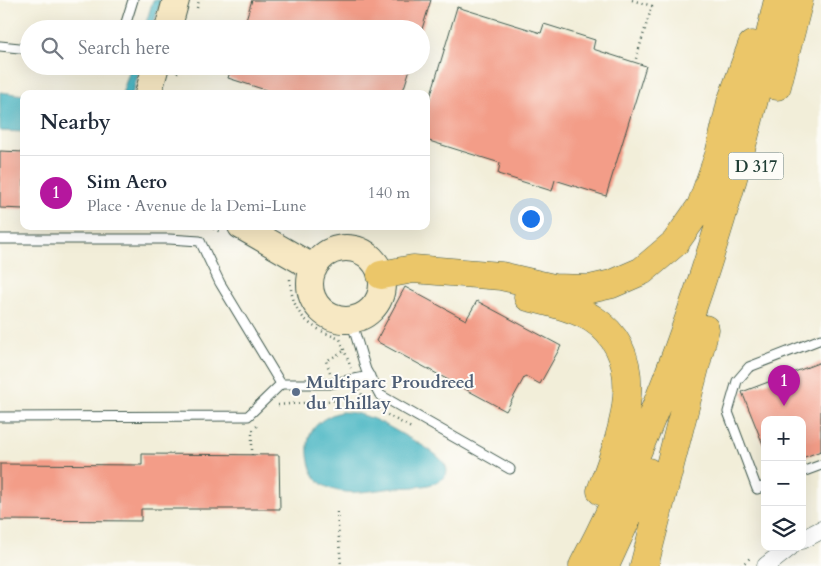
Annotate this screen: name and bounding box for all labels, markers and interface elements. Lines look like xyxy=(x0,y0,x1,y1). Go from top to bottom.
search box xyxy=(20,20,430,75)
icon: search xyxy=(38,34,66,62)
text: Search here xyxy=(78,35,170,61)
text: Nearby xyxy=(40,108,111,137)
road number: D 317 xyxy=(728,153,784,180)
text: Sim Aero xyxy=(87,169,167,195)
text: 1 xyxy=(52,182,60,204)
text: 140 m xyxy=(368,182,410,204)
text: Place · Avenue de la Demi-Lune xyxy=(87,195,306,217)
your location xyxy=(518,206,544,232)
pin: 1 xyxy=(768,365,800,406)
place label: Multiparc Proudreed du Thillay xyxy=(306,370,475,416)
marker: Multiparc Proudreed du Thillay xyxy=(290,386,302,398)
map controls xyxy=(761,416,806,551)
button: + xyxy=(761,416,806,461)
button: − xyxy=(761,461,806,506)
button: layers xyxy=(761,506,806,551)

